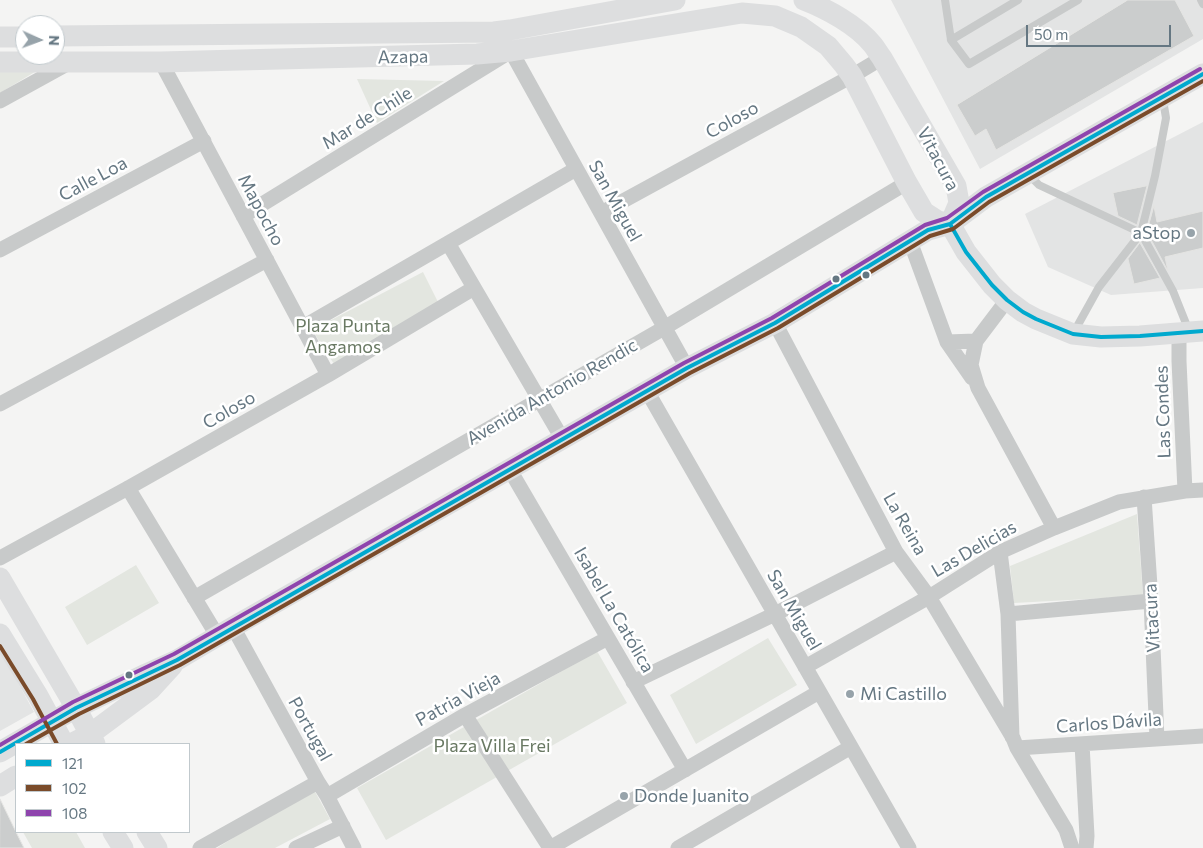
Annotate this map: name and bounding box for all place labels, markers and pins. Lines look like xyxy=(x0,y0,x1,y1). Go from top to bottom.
place label: aStop xyxy=(1133,222,1181,244)
marker: aStop xyxy=(1185,227,1197,239)
unlabelled marker xyxy=(861,270,871,280)
unlabelled marker xyxy=(831,274,841,284)
unlabelled marker xyxy=(124,670,134,680)
place label: Mi Castillo xyxy=(860,683,947,705)
marker: Mi Castillo xyxy=(844,688,856,700)
place label: Donde Juanito xyxy=(634,785,749,807)
marker: Donde Juanito xyxy=(618,790,630,802)

